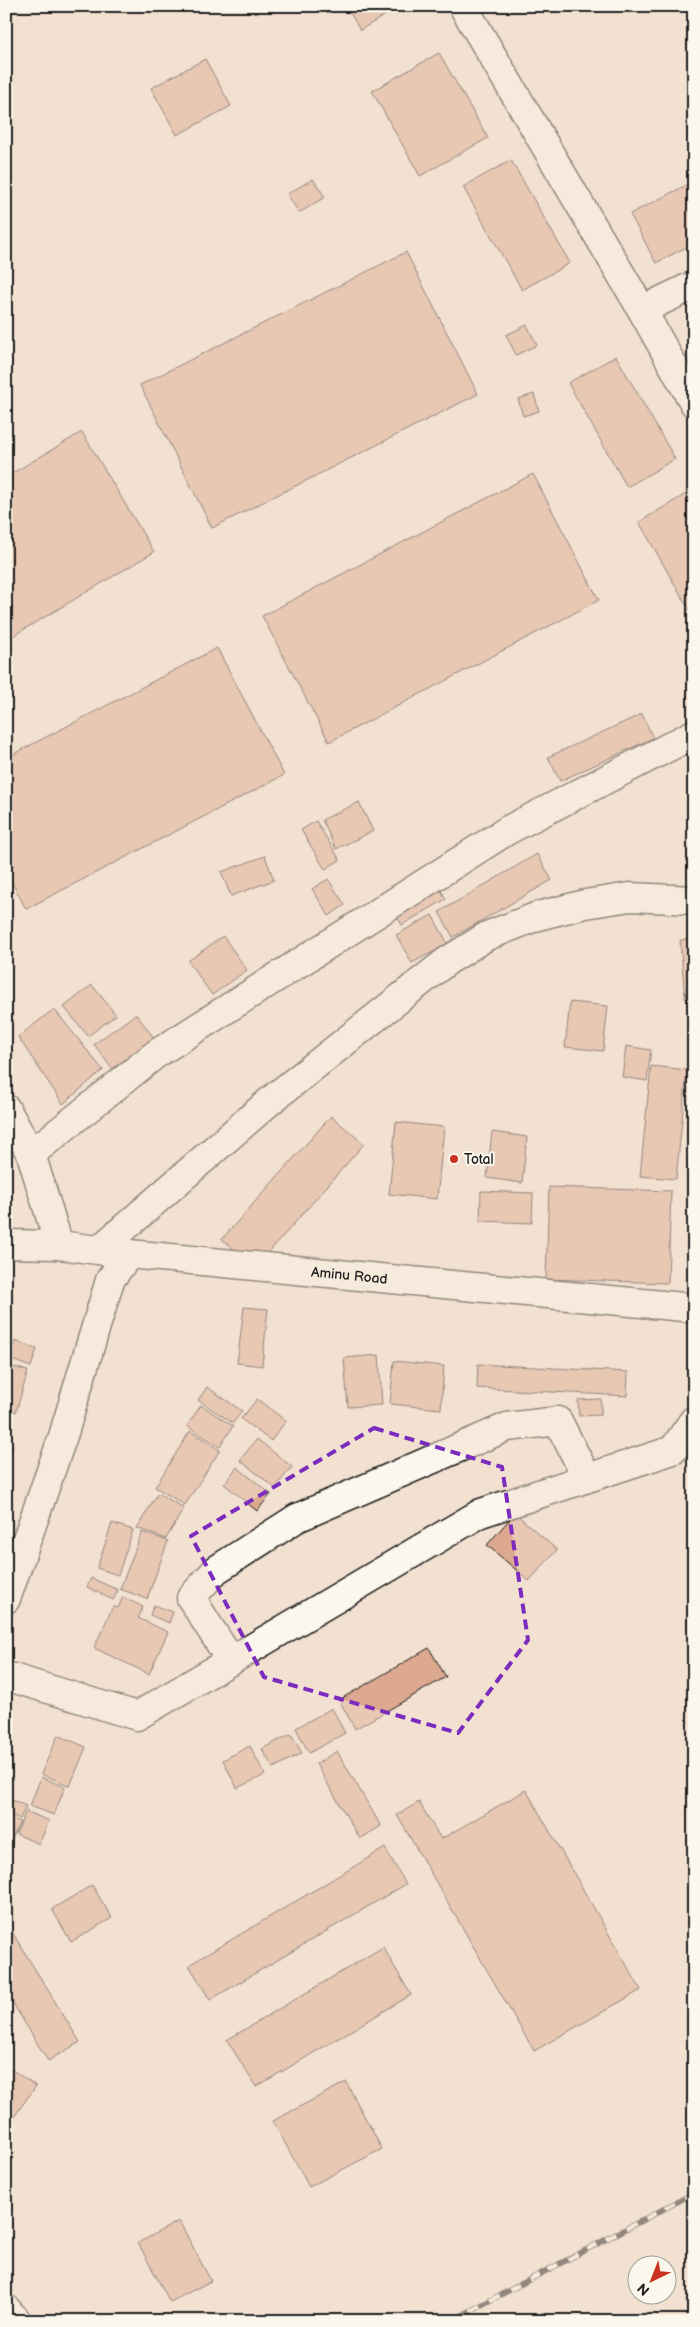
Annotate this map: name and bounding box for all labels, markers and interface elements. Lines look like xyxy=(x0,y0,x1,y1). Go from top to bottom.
place label: Total xyxy=(464,1151,494,1168)
marker: Total xyxy=(448,1153,460,1165)
street label: Aminu Road xyxy=(310,1263,388,1287)
north arrow xyxy=(628,2254,678,2304)
text: N xyxy=(634,2279,653,2299)

